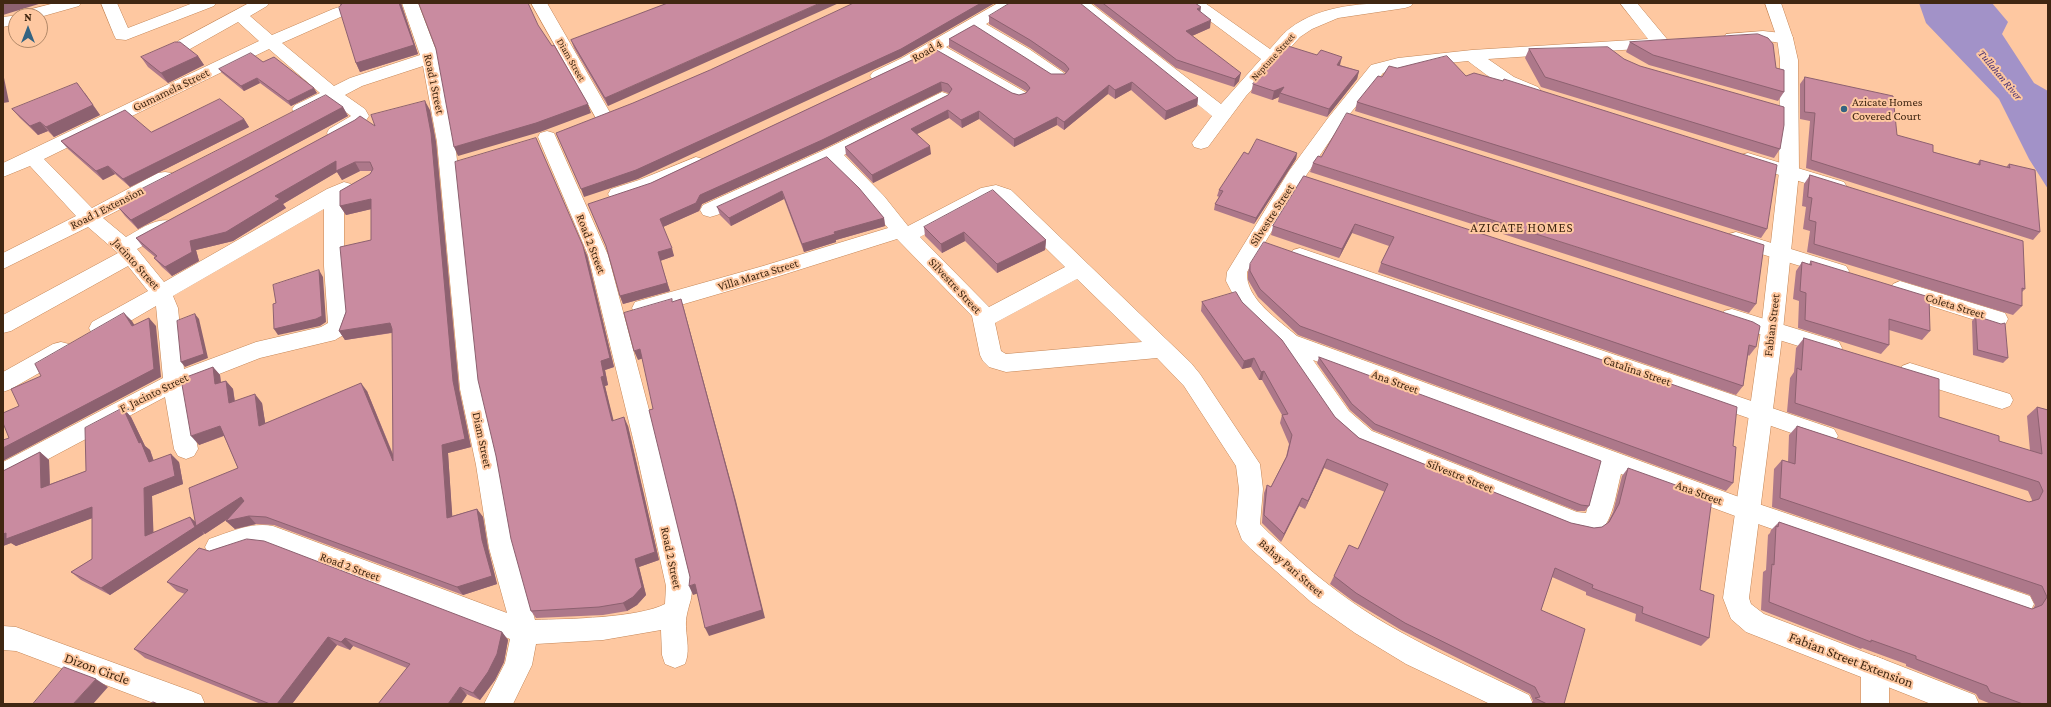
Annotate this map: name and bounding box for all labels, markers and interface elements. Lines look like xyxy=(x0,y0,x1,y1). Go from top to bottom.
north arrow xyxy=(8,8,48,48)
text: N xyxy=(24,11,32,23)
street label: Neptune Street xyxy=(1249,31,1297,83)
street label: Diam Street xyxy=(554,37,588,83)
street label: Road 4 xyxy=(909,37,945,65)
water label: Tullahan River xyxy=(1975,47,2025,103)
street label: Road 1 Street xyxy=(421,53,447,115)
street label: Gumamela Street xyxy=(130,65,212,115)
place label: Azicate Homes Covered Court xyxy=(1852,95,1922,123)
marker: Azicate Homes Covered Court xyxy=(1839,104,1849,114)
street label: Silvestre Street xyxy=(1247,181,1297,249)
street label: Road 1 Extension xyxy=(68,183,146,233)
street label: Road 2 Street xyxy=(573,212,609,276)
district label: AZICATE HOMES xyxy=(1470,220,1574,236)
street label: Jacinto Street xyxy=(109,235,163,293)
street label: Silvestre Street xyxy=(926,255,984,317)
street label: Villa Marta Street xyxy=(716,256,800,294)
street label: Coleta Street xyxy=(1924,290,1986,322)
street label: Fabian Street xyxy=(1761,293,1783,357)
street label: Catalina Street xyxy=(1601,353,1673,389)
street label: Ana Street xyxy=(1369,367,1421,397)
street label: F. Jacinto Street xyxy=(117,370,191,416)
street label: Diam Street xyxy=(469,411,495,469)
street label: Silvestre Street xyxy=(1424,456,1496,496)
street label: Ana Street xyxy=(1673,478,1725,508)
street label: Road 2 Street xyxy=(657,526,685,590)
street label: Bahay Pari Street xyxy=(1256,536,1326,600)
street label: Road 2 Street xyxy=(318,550,382,584)
street label: Fabian Street Extension xyxy=(1787,629,1915,691)
street label: Dizon Circle xyxy=(62,649,132,689)

